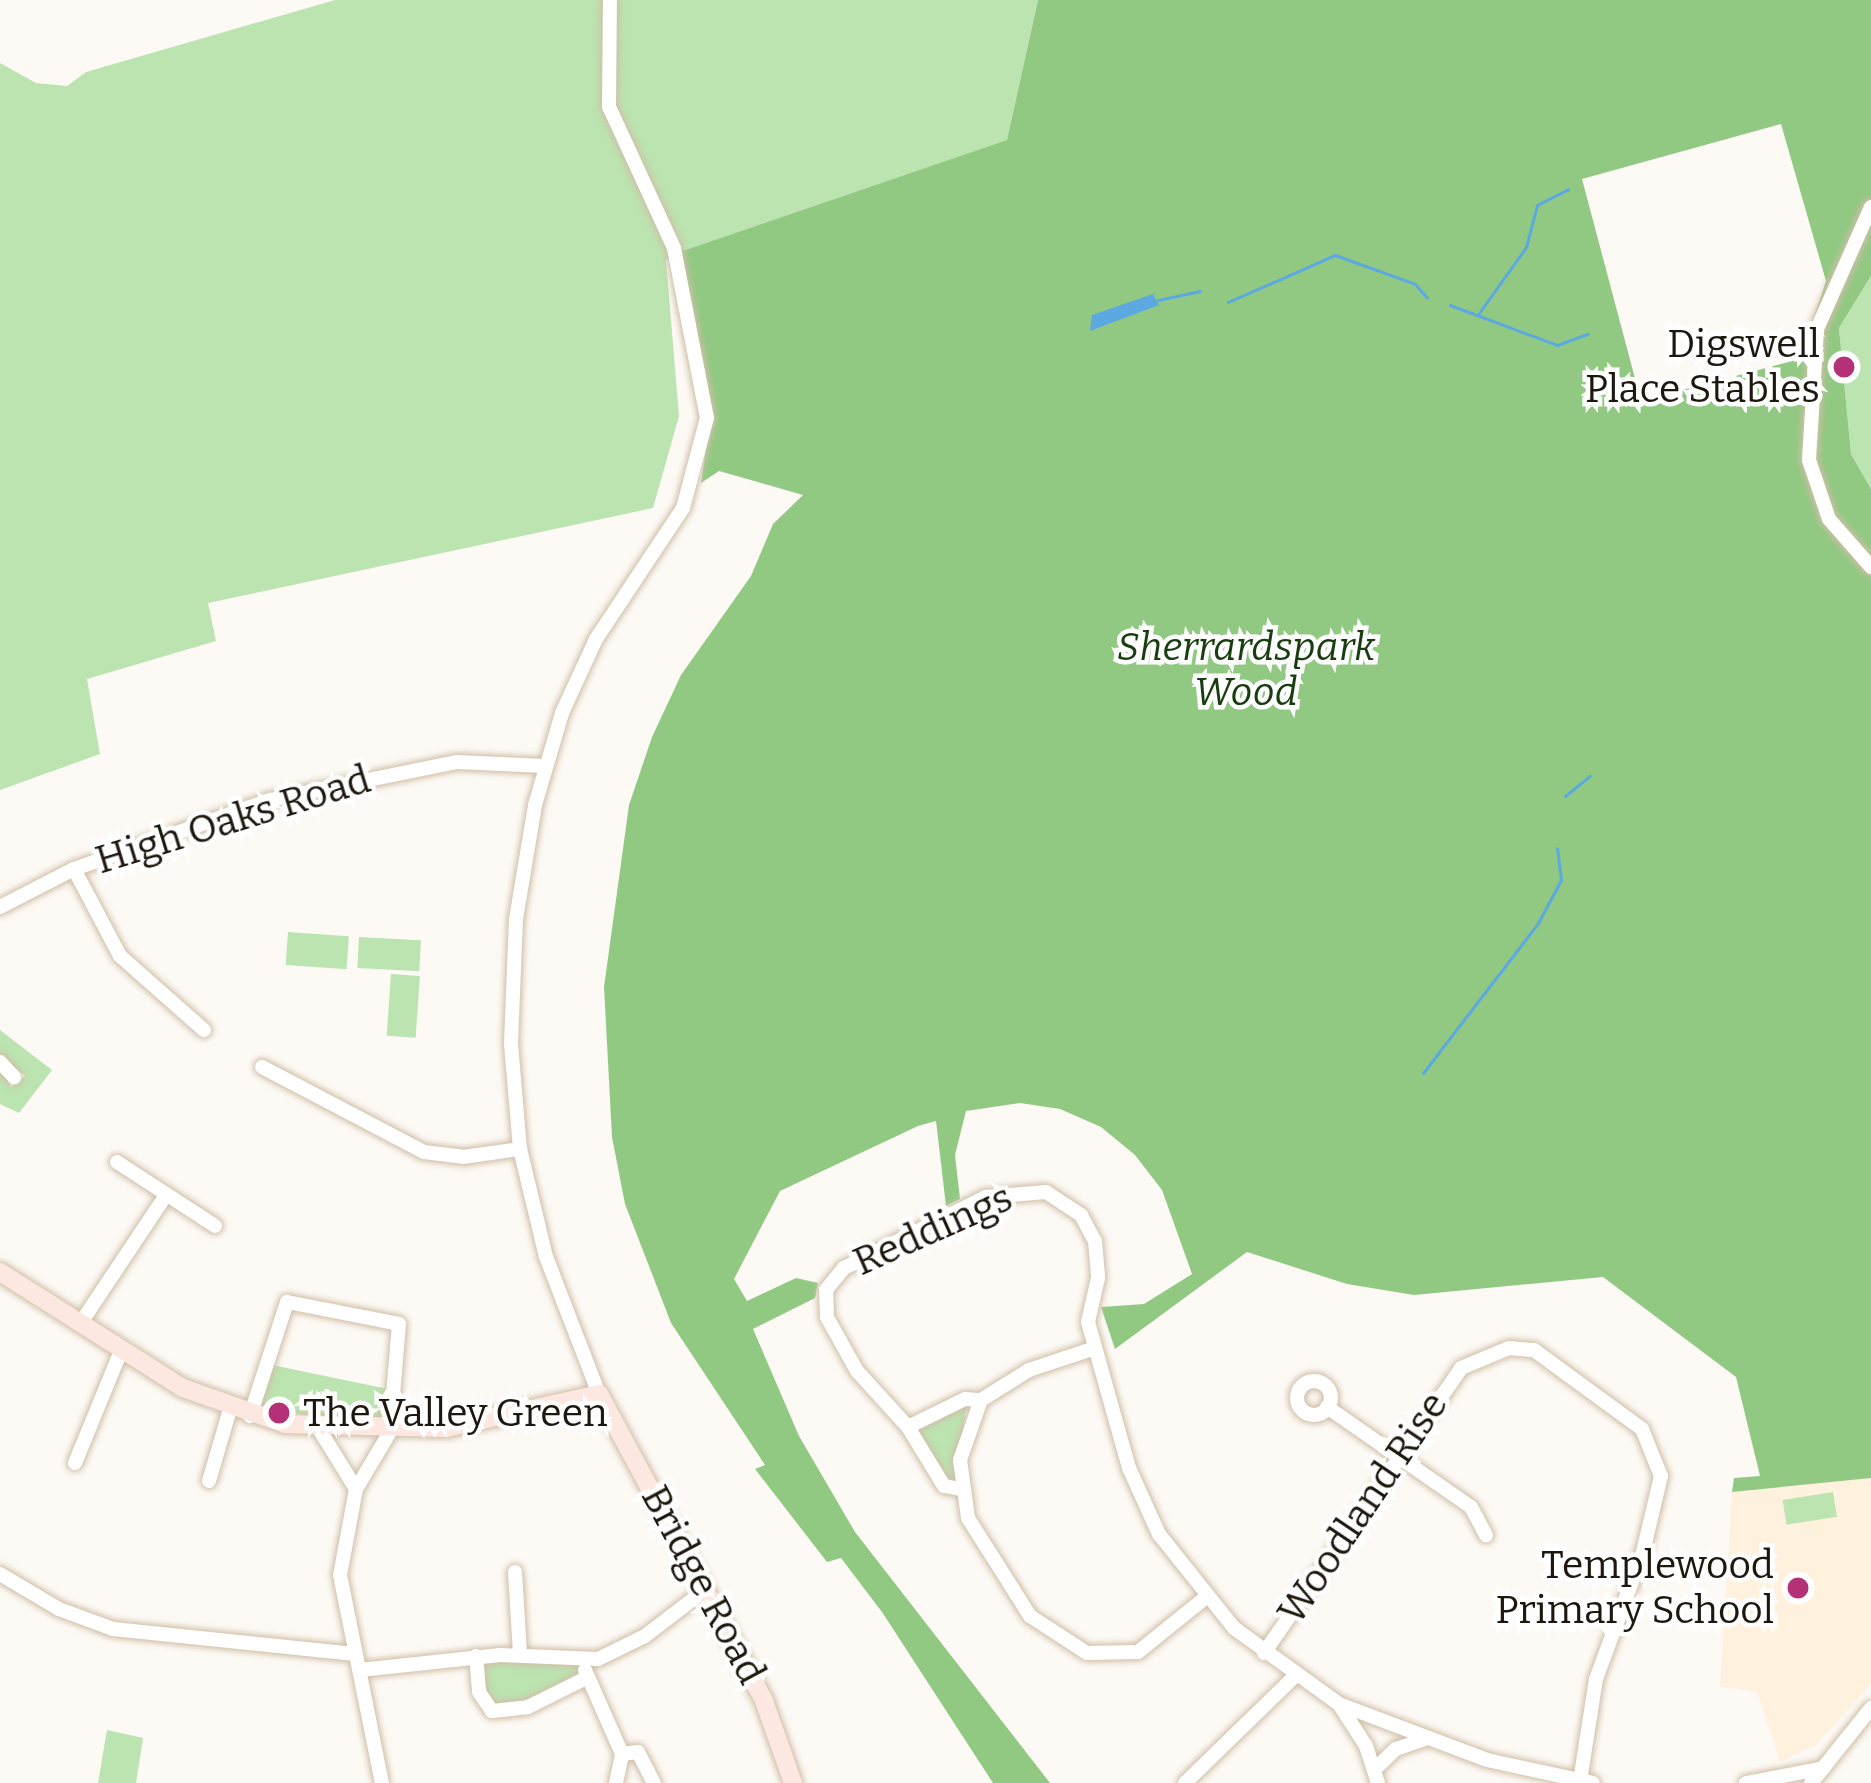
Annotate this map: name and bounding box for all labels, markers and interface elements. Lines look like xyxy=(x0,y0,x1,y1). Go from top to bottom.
place label: Digswell Place Stables xyxy=(1585,322,1820,413)
marker: Digswell Place Stables xyxy=(1831,354,1857,380)
park label: Sherrardspark Wood xyxy=(1117,625,1375,716)
street label: High Oaks Road xyxy=(90,756,376,884)
street label: Reddings xyxy=(846,1174,1020,1286)
street label: Woodland Rise xyxy=(1268,1383,1458,1633)
place label: The Valley Green xyxy=(303,1390,608,1436)
marker: The Valley Green xyxy=(266,1400,292,1426)
street label: Bridge Road xyxy=(631,1478,775,1692)
place label: Templewood Primary School xyxy=(1496,1543,1774,1634)
marker: Templewood Primary School xyxy=(1785,1575,1811,1601)

